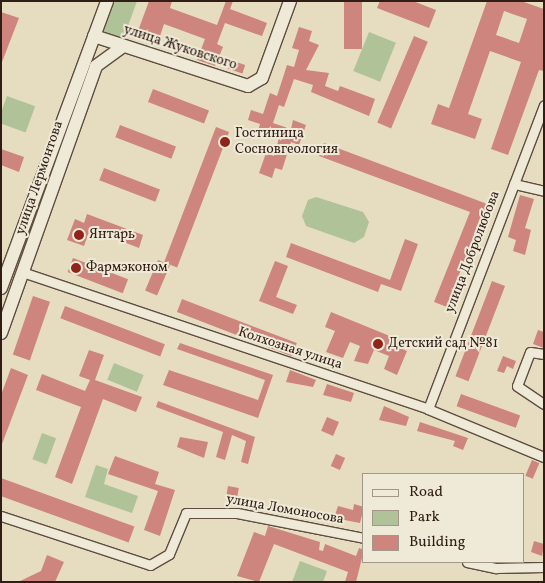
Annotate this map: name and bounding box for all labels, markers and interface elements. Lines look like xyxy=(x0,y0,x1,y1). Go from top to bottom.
street label: улица Жуковского xyxy=(121,22,239,74)
street label: улица Лермонтова xyxy=(13,119,67,237)
place label: Гостиница Сосновгеология xyxy=(235,126,338,158)
marker: Гостиница Сосновгеология xyxy=(219,136,231,148)
street label: улица Добролюбова xyxy=(442,189,504,315)
place label: Янтарь xyxy=(89,227,135,243)
marker: Янтарь xyxy=(73,229,85,241)
place label: Фармэконом xyxy=(86,260,168,276)
marker: Фармэконом xyxy=(70,262,82,274)
street label: Колхозная улица xyxy=(236,324,344,374)
place label: Детский сад №81 xyxy=(388,336,498,352)
marker: Детский сад №81 xyxy=(372,338,384,350)
legend xyxy=(362,473,525,563)
text: Road xyxy=(409,482,443,503)
street label: улица Ломоносова xyxy=(225,491,345,529)
text: Park xyxy=(409,507,440,528)
text: Building xyxy=(409,532,465,553)

